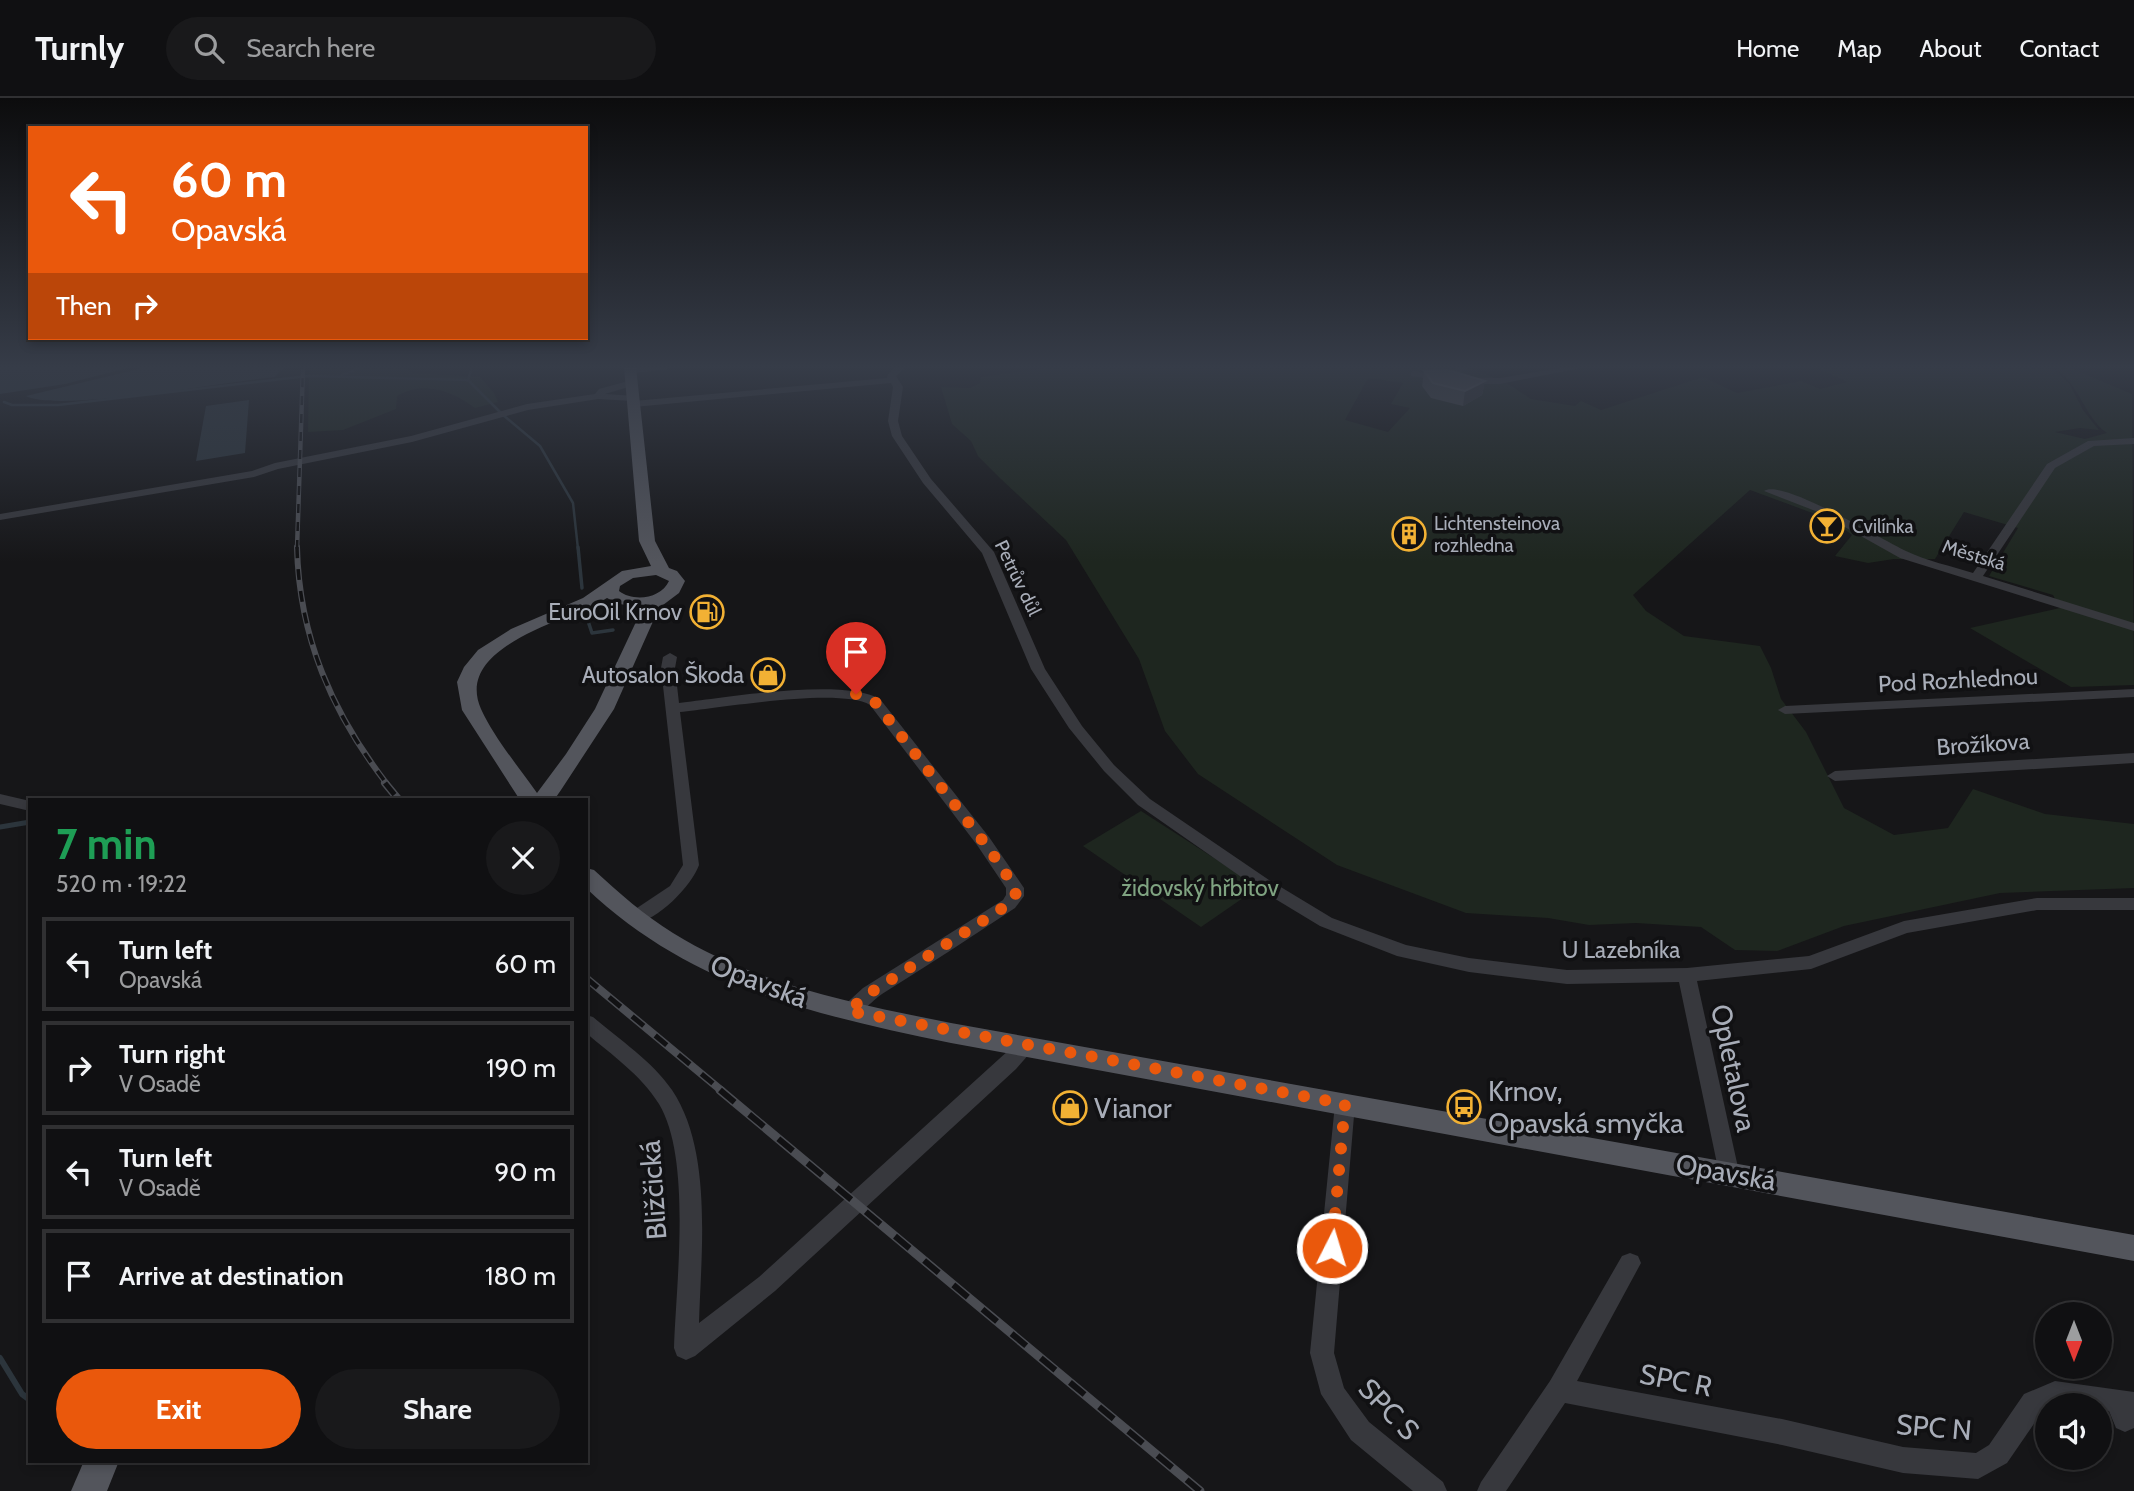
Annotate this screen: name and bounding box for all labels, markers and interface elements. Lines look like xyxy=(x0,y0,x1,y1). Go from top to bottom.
search box xyxy=(166,17,656,80)
text: Turnly xyxy=(35,28,124,68)
icon: search xyxy=(190,29,228,67)
text: Search here xyxy=(246,32,375,64)
text: Home xyxy=(1736,34,1799,63)
text: Map xyxy=(1837,34,1882,63)
text: About xyxy=(1920,34,1982,63)
text: Contact xyxy=(2020,34,2099,63)
text: 60 m xyxy=(171,150,287,209)
icon: left xyxy=(56,154,147,245)
text: Opavská xyxy=(171,210,286,249)
icon: right xyxy=(126,287,164,325)
text: Then xyxy=(56,290,112,322)
bar icon: Cvilínka xyxy=(1808,507,1846,545)
place label: Lichtensteinova rozhledna xyxy=(1434,512,1560,557)
building icon: Lichtensteinova rozhledna xyxy=(1390,515,1428,553)
place label: Cvilínka xyxy=(1852,515,1914,538)
street label: Městská xyxy=(1940,535,2008,575)
street label: Petrův důl xyxy=(990,536,1046,620)
fuel station icon: EuroOil Krnov xyxy=(688,593,726,631)
place label: EuroOil Krnov xyxy=(548,598,683,626)
pin xyxy=(826,622,886,694)
icon: arrive xyxy=(837,633,875,671)
shop icon: Autosalon Škoda xyxy=(749,656,787,694)
place label: Autosalon Škoda xyxy=(582,660,744,689)
street label: Pod Rozhlednou xyxy=(1877,662,2039,698)
street label: Brožíkova xyxy=(1936,727,2030,761)
text: 7 min xyxy=(56,818,157,870)
button: close xyxy=(486,821,560,895)
text: 520 m · 19:22 xyxy=(56,870,187,898)
park label: židovský hřbitov xyxy=(1121,874,1279,902)
text: Turn left xyxy=(119,934,212,966)
street label: U Lazebníka xyxy=(1562,936,1680,964)
icon: left xyxy=(60,945,98,983)
street label: Opavská xyxy=(706,947,813,1015)
text: 60 m xyxy=(494,948,556,980)
text: Opavská xyxy=(119,966,202,994)
street label: Opletalova xyxy=(1704,1001,1764,1135)
text: Turn right xyxy=(119,1038,225,1070)
icon: right xyxy=(60,1049,98,1087)
text: 190 m xyxy=(486,1052,556,1084)
text: V Osadě xyxy=(119,1070,201,1098)
place label: Krnov, Opavská smyčka xyxy=(1488,1074,1684,1140)
bus stop icon: Krnov, Opavská smyčka xyxy=(1445,1088,1483,1126)
shop icon: Vianor xyxy=(1051,1089,1089,1127)
place label: Vianor xyxy=(1094,1091,1172,1125)
street label: Bližčická xyxy=(633,1139,673,1241)
text: Turn left xyxy=(119,1142,212,1174)
street label: Opavská xyxy=(1673,1146,1779,1198)
icon: left xyxy=(60,1153,98,1191)
text: 90 m xyxy=(494,1156,556,1188)
text: V Osadě xyxy=(119,1174,201,1202)
position arrow xyxy=(1295,1211,1369,1285)
icon: arrive xyxy=(60,1257,98,1295)
text: Arrive at destination xyxy=(119,1260,344,1292)
text: 180 m xyxy=(485,1260,556,1292)
north arrow xyxy=(2035,1302,2112,1379)
map controls xyxy=(2035,1302,2112,1470)
street label: SPC R xyxy=(1637,1356,1715,1404)
button: Exit xyxy=(56,1369,301,1449)
button: Share xyxy=(315,1369,560,1449)
street label: SPC S xyxy=(1352,1371,1426,1447)
button: sound xyxy=(2035,1393,2112,1470)
street label: SPC N xyxy=(1895,1407,1973,1447)

